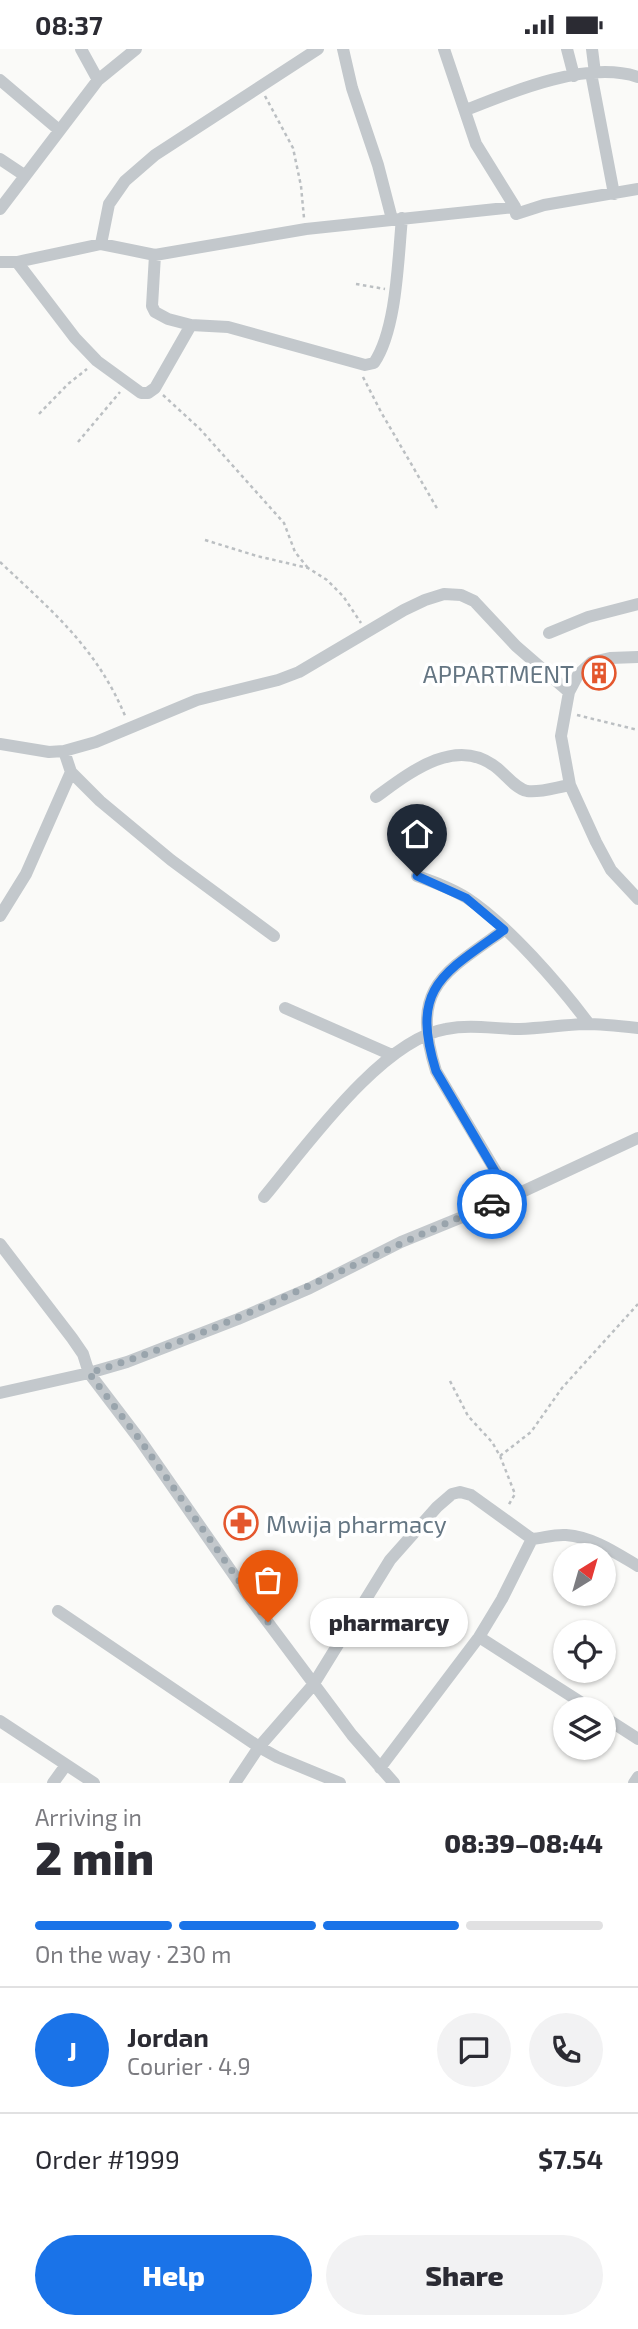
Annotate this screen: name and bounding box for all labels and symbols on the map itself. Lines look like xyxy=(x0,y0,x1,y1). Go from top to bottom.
building icon: APPARTMENT xyxy=(580,654,618,692)
place label: APPARTMENT xyxy=(423,659,574,688)
pin xyxy=(387,804,447,876)
courier xyxy=(457,1169,527,1239)
pharmacy icon: Mwija pharmacy xyxy=(222,1504,260,1542)
place label: Mwija pharmacy xyxy=(266,1509,447,1538)
north arrow xyxy=(553,1543,616,1607)
pin xyxy=(238,1550,298,1622)
callout: pharmarcy xyxy=(310,1597,467,1647)

